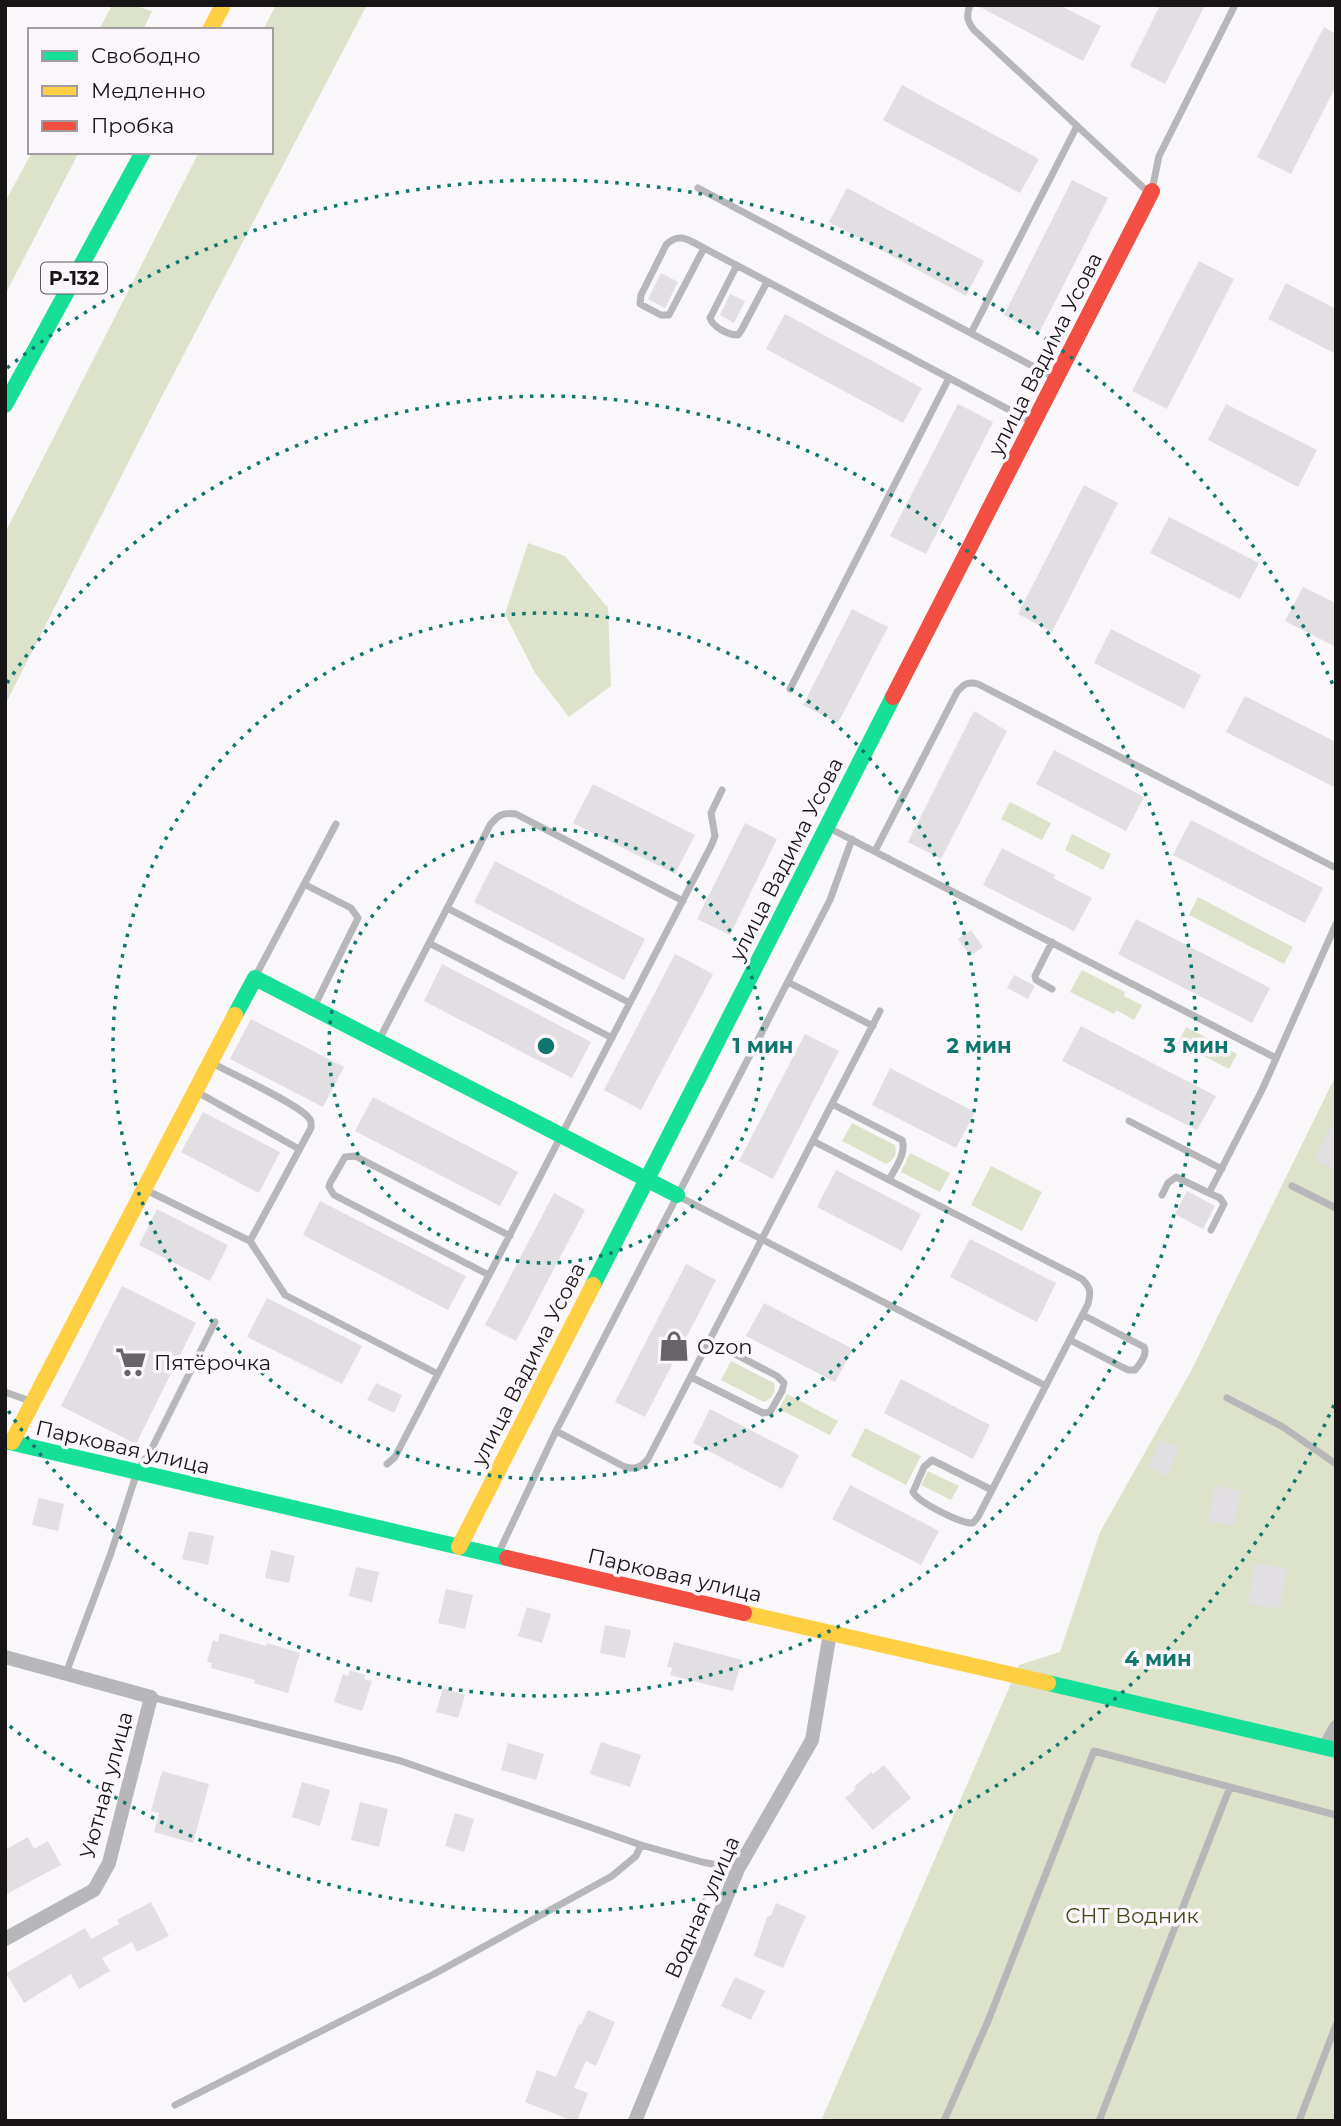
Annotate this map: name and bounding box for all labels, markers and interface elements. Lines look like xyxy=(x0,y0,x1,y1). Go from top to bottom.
legend xyxy=(28,28,273,154)
text: Свободно xyxy=(91,43,201,68)
text: Медленно xyxy=(91,78,206,103)
text: Пробка xyxy=(91,113,174,138)
street label: улица Вадима Усова xyxy=(982,248,1107,461)
road number: Р-132 xyxy=(41,262,107,294)
street label: улица Вадима Усова xyxy=(723,753,848,966)
text: 1 мин xyxy=(733,1033,793,1058)
text: 2 мин xyxy=(947,1033,1011,1058)
text: 3 мин xyxy=(1163,1033,1228,1058)
centre of rings xyxy=(534,1034,558,1058)
street label: улица Вадима Усова xyxy=(465,1258,590,1471)
shop icon: Ozon xyxy=(657,1329,691,1363)
place label: Ozon xyxy=(697,1334,753,1359)
supermarket icon: Пятёрочка xyxy=(114,1345,148,1379)
place label: Пятёрочка xyxy=(154,1350,271,1375)
street label: Парковая улица xyxy=(33,1415,213,1479)
street label: Парковая улица xyxy=(585,1543,765,1607)
text: 4 мин xyxy=(1124,1646,1192,1671)
street label: Уютная улица xyxy=(74,1709,138,1861)
street label: Водная улица xyxy=(659,1832,745,1982)
park label: СНТ Водник xyxy=(1065,1903,1199,1928)

